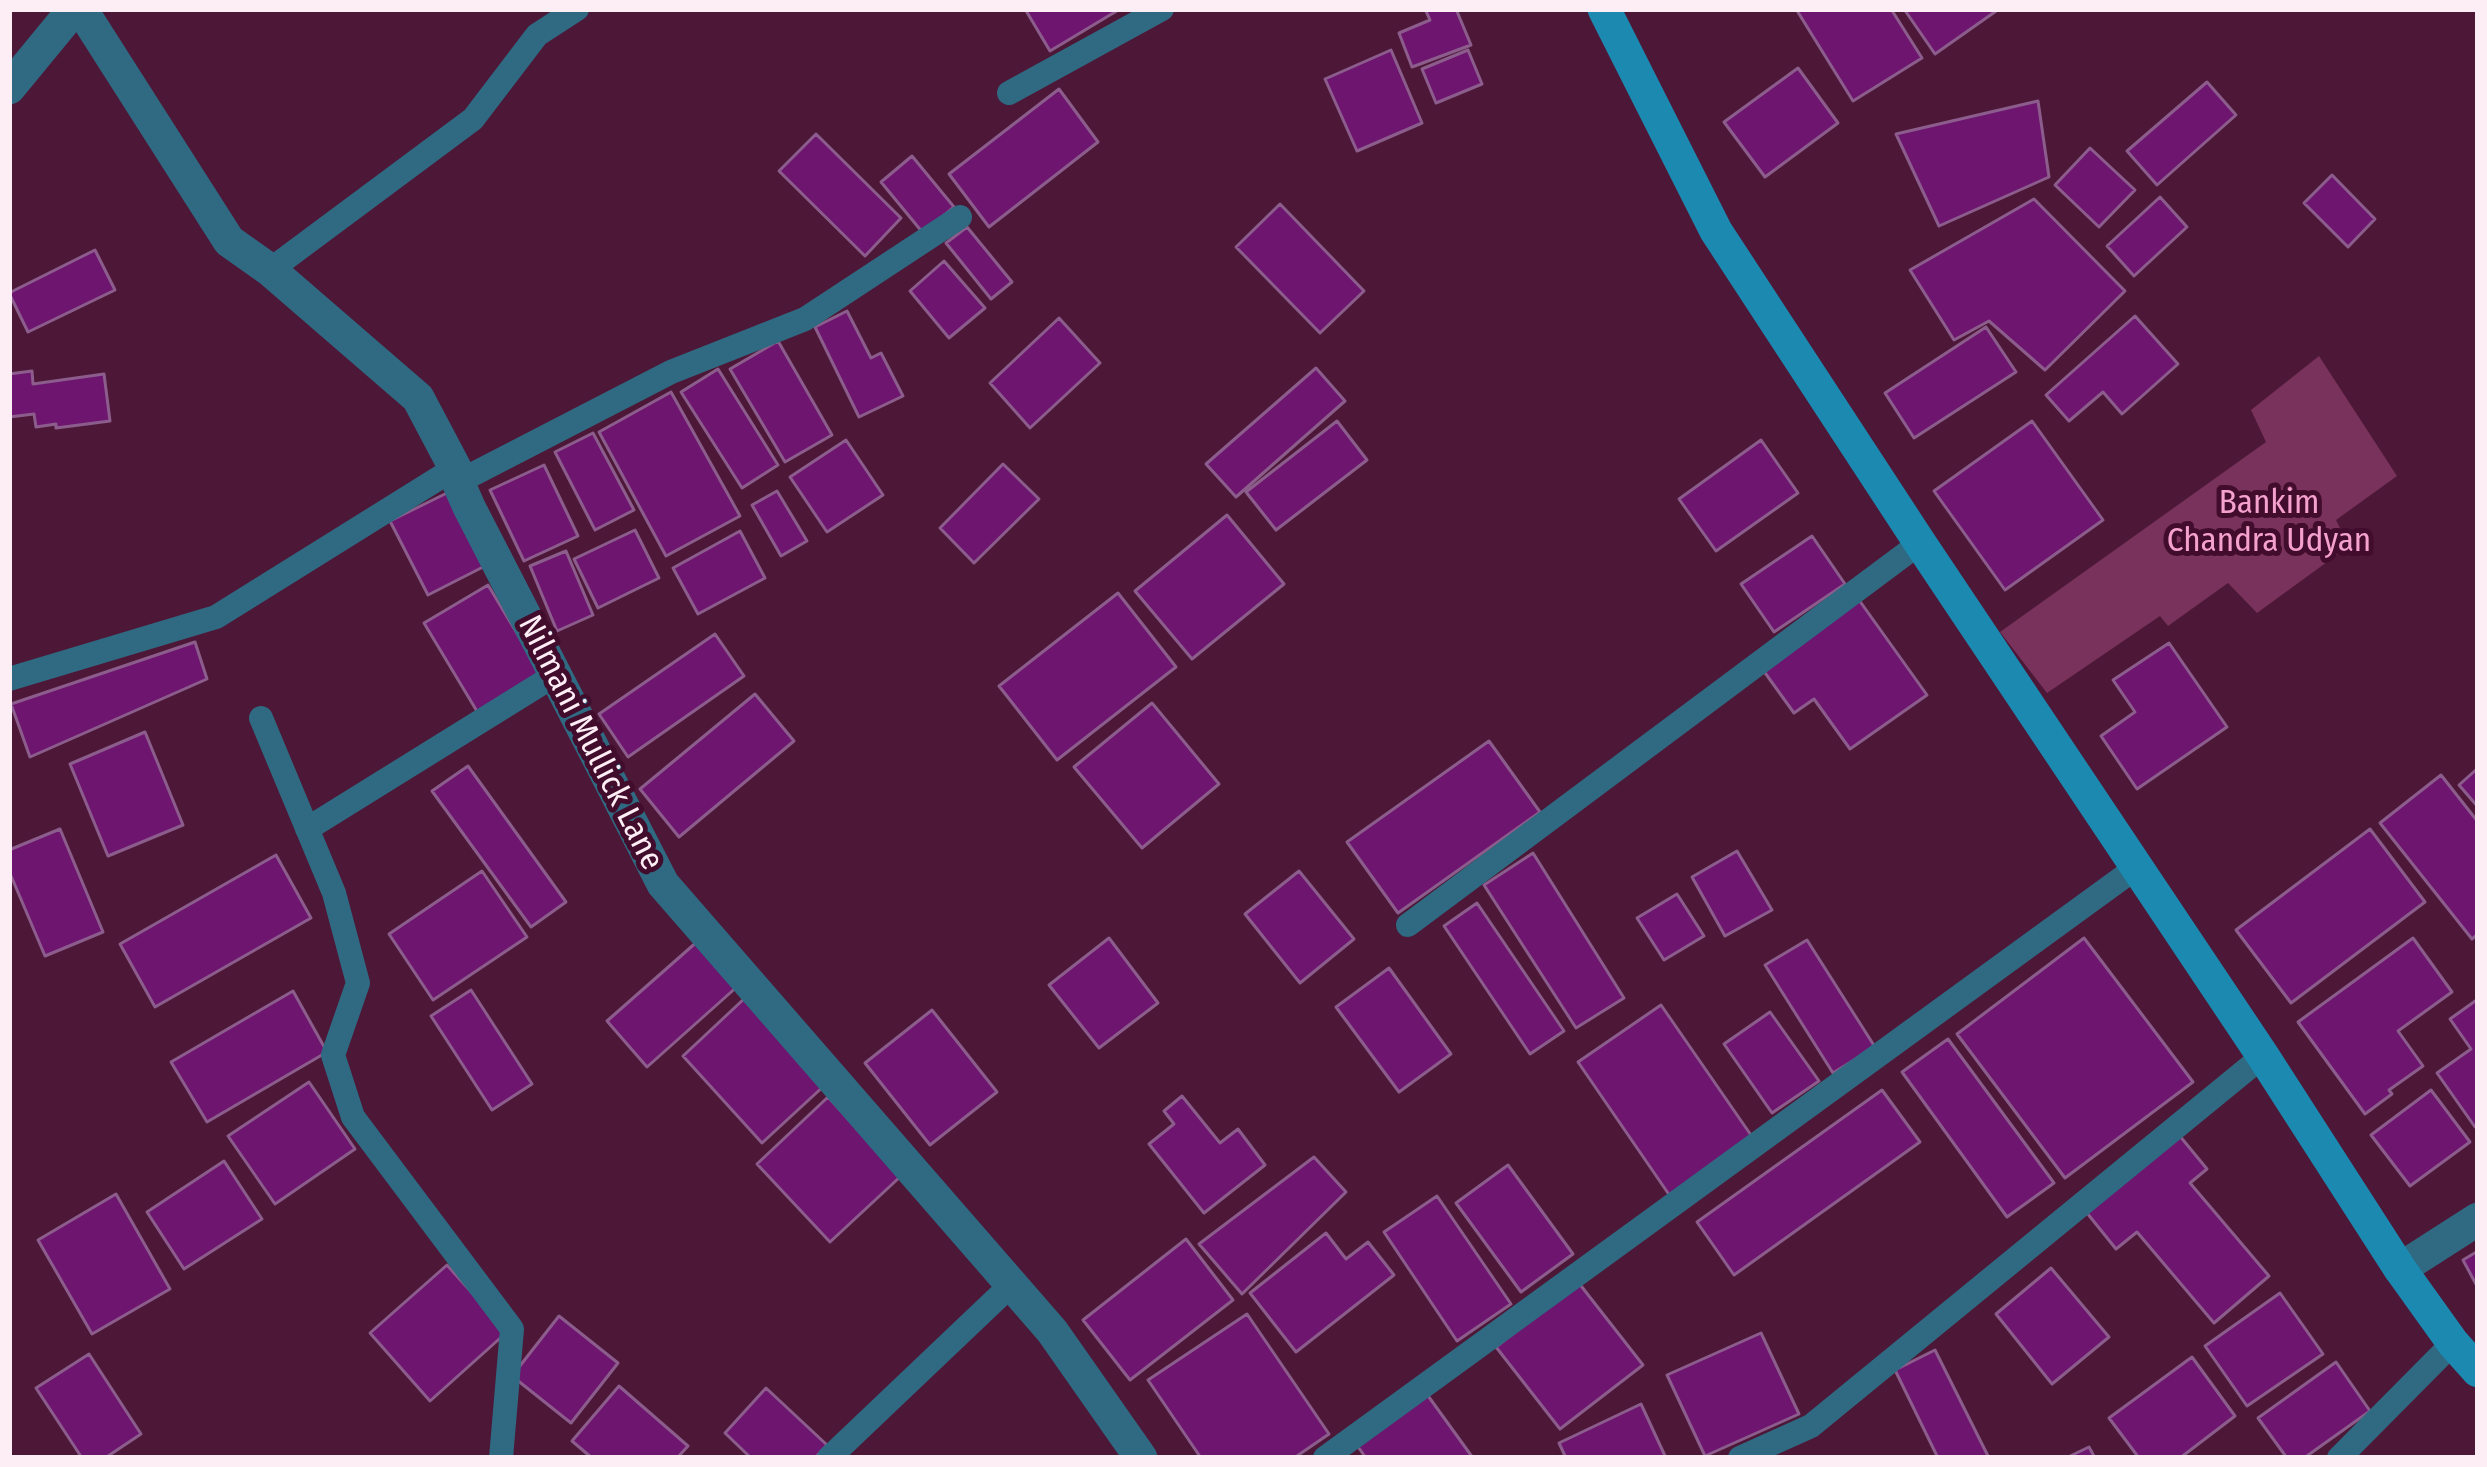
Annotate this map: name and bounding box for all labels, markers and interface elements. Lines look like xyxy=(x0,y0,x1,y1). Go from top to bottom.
park label: Bankim Chandra Udyan xyxy=(2167,484,2371,562)
street label: Nilmani Mullick Lane xyxy=(509,609,671,877)

